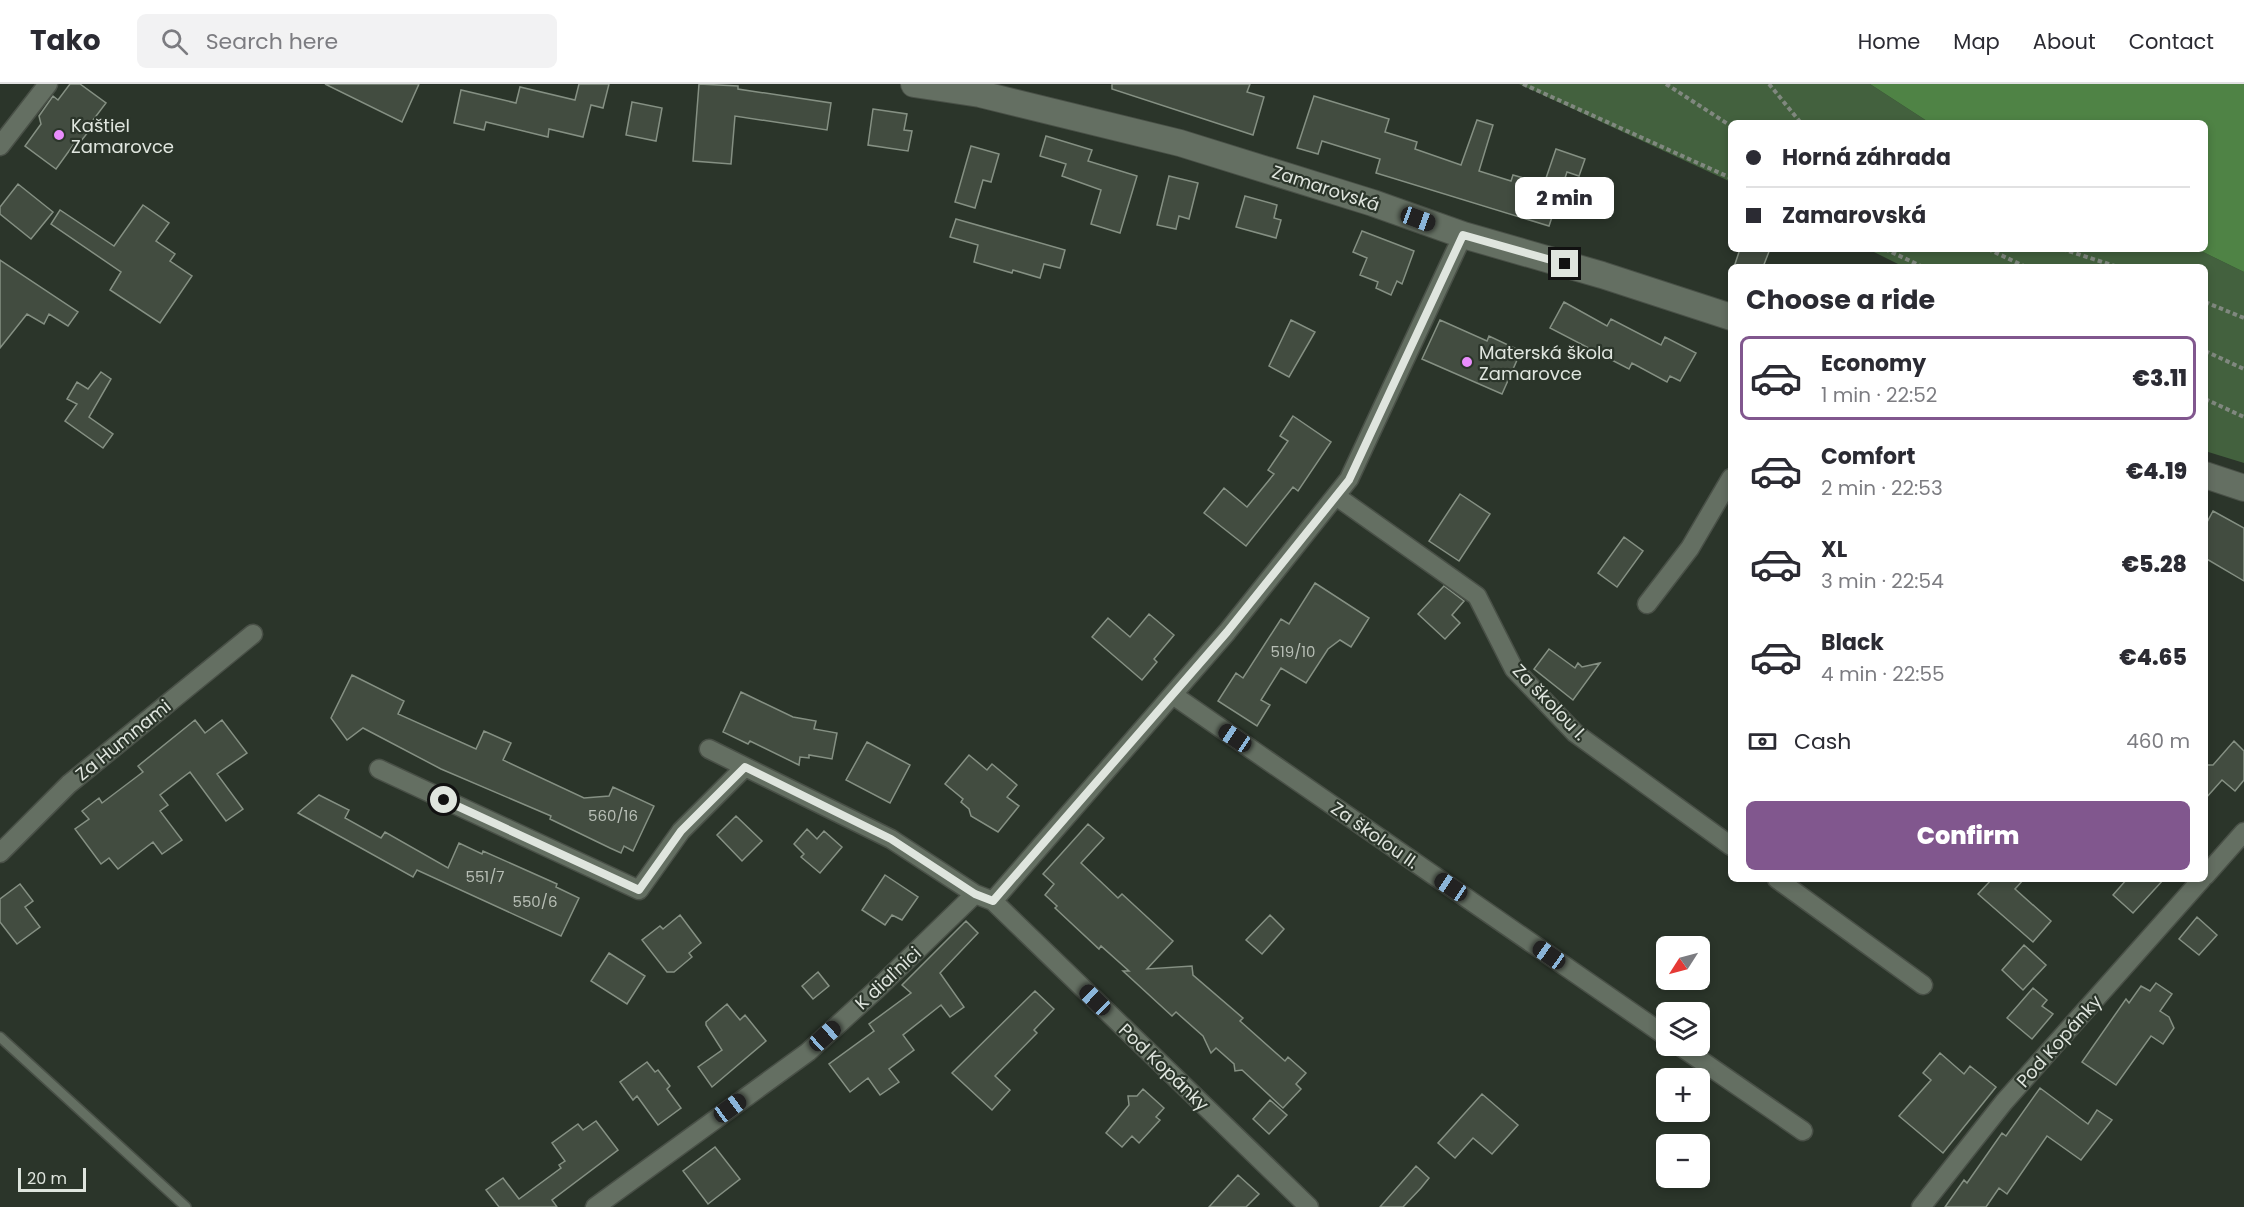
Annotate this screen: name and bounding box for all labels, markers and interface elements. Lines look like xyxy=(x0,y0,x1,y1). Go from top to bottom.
search box xyxy=(137,14,557,68)
text: Tako xyxy=(30,21,101,60)
icon: search xyxy=(158,25,191,58)
text: Search here xyxy=(206,26,338,57)
text: Home xyxy=(1858,27,1920,56)
text: Map xyxy=(1953,27,2000,56)
text: About xyxy=(2033,27,2096,56)
text: Contact xyxy=(2129,27,2214,56)
place label: Kaštiel Zamarovce xyxy=(71,113,174,159)
marker: Kaštiel Zamarovce xyxy=(52,128,66,142)
text: Horná záhrada xyxy=(1782,142,1951,173)
street label: Zamarovská xyxy=(1269,159,1383,217)
callout: 2 min xyxy=(1516,177,1614,219)
text: 2 min xyxy=(1536,184,1593,212)
text: Zamarovská xyxy=(1782,200,1926,231)
car xyxy=(1398,204,1438,234)
route end xyxy=(1551,250,1578,277)
text: Choose a ride xyxy=(1746,281,1935,318)
place label: Materská škola Zamarovce xyxy=(1479,340,1614,386)
text: Economy xyxy=(1821,348,1926,379)
icon: car xyxy=(1749,351,1803,405)
marker: Materská škola Zamarovce xyxy=(1460,355,1474,369)
text: €3.11 xyxy=(2132,363,2187,394)
text: 1 min · 22:52 xyxy=(1821,381,1937,409)
text: Comfort xyxy=(1821,441,1915,472)
icon: car xyxy=(1749,444,1803,498)
text: €4.19 xyxy=(2126,456,2187,487)
text: 2 min · 22:53 xyxy=(1821,474,1943,502)
text: XL xyxy=(1821,534,1847,565)
icon: car xyxy=(1749,537,1803,591)
text: €5.28 xyxy=(2122,549,2187,580)
text: 3 min · 22:54 xyxy=(1821,567,1944,595)
text: Black xyxy=(1821,627,1884,658)
icon: car xyxy=(1749,630,1803,684)
house number: 519/10 xyxy=(1270,641,1316,662)
text: €4.65 xyxy=(2119,642,2187,673)
street label: Za školou I. xyxy=(1507,658,1593,746)
text: 4 min · 22:55 xyxy=(1821,660,1945,688)
street label: Za Humnami xyxy=(70,694,176,786)
car xyxy=(1215,720,1255,756)
icon: cash xyxy=(1746,725,1779,758)
text: Cash xyxy=(1794,726,1851,757)
text: 460 m xyxy=(2126,727,2190,755)
route start xyxy=(430,786,457,813)
street label: Za školou II. xyxy=(1326,796,1424,874)
button: Confirm xyxy=(1746,801,2190,870)
house number: 560/16 xyxy=(588,805,638,826)
house number: 551/7 xyxy=(466,866,504,887)
car xyxy=(1431,869,1471,905)
house number: 550/6 xyxy=(513,891,557,912)
north arrow xyxy=(1656,936,1710,990)
map controls xyxy=(1656,936,1710,1188)
car xyxy=(1529,937,1569,973)
street label: K diaľnici xyxy=(849,941,927,1015)
car xyxy=(1076,981,1114,1019)
street label: Pod Kopánky xyxy=(2011,989,2107,1093)
button: layers xyxy=(1656,1002,1710,1056)
car xyxy=(806,1017,844,1055)
street label: Pod Kopánky xyxy=(1113,1018,1215,1116)
button: + xyxy=(1656,1068,1710,1122)
car xyxy=(710,1090,750,1126)
button: − xyxy=(1656,1134,1710,1188)
scale bar xyxy=(18,1165,86,1192)
text: 20 m xyxy=(27,1167,67,1190)

